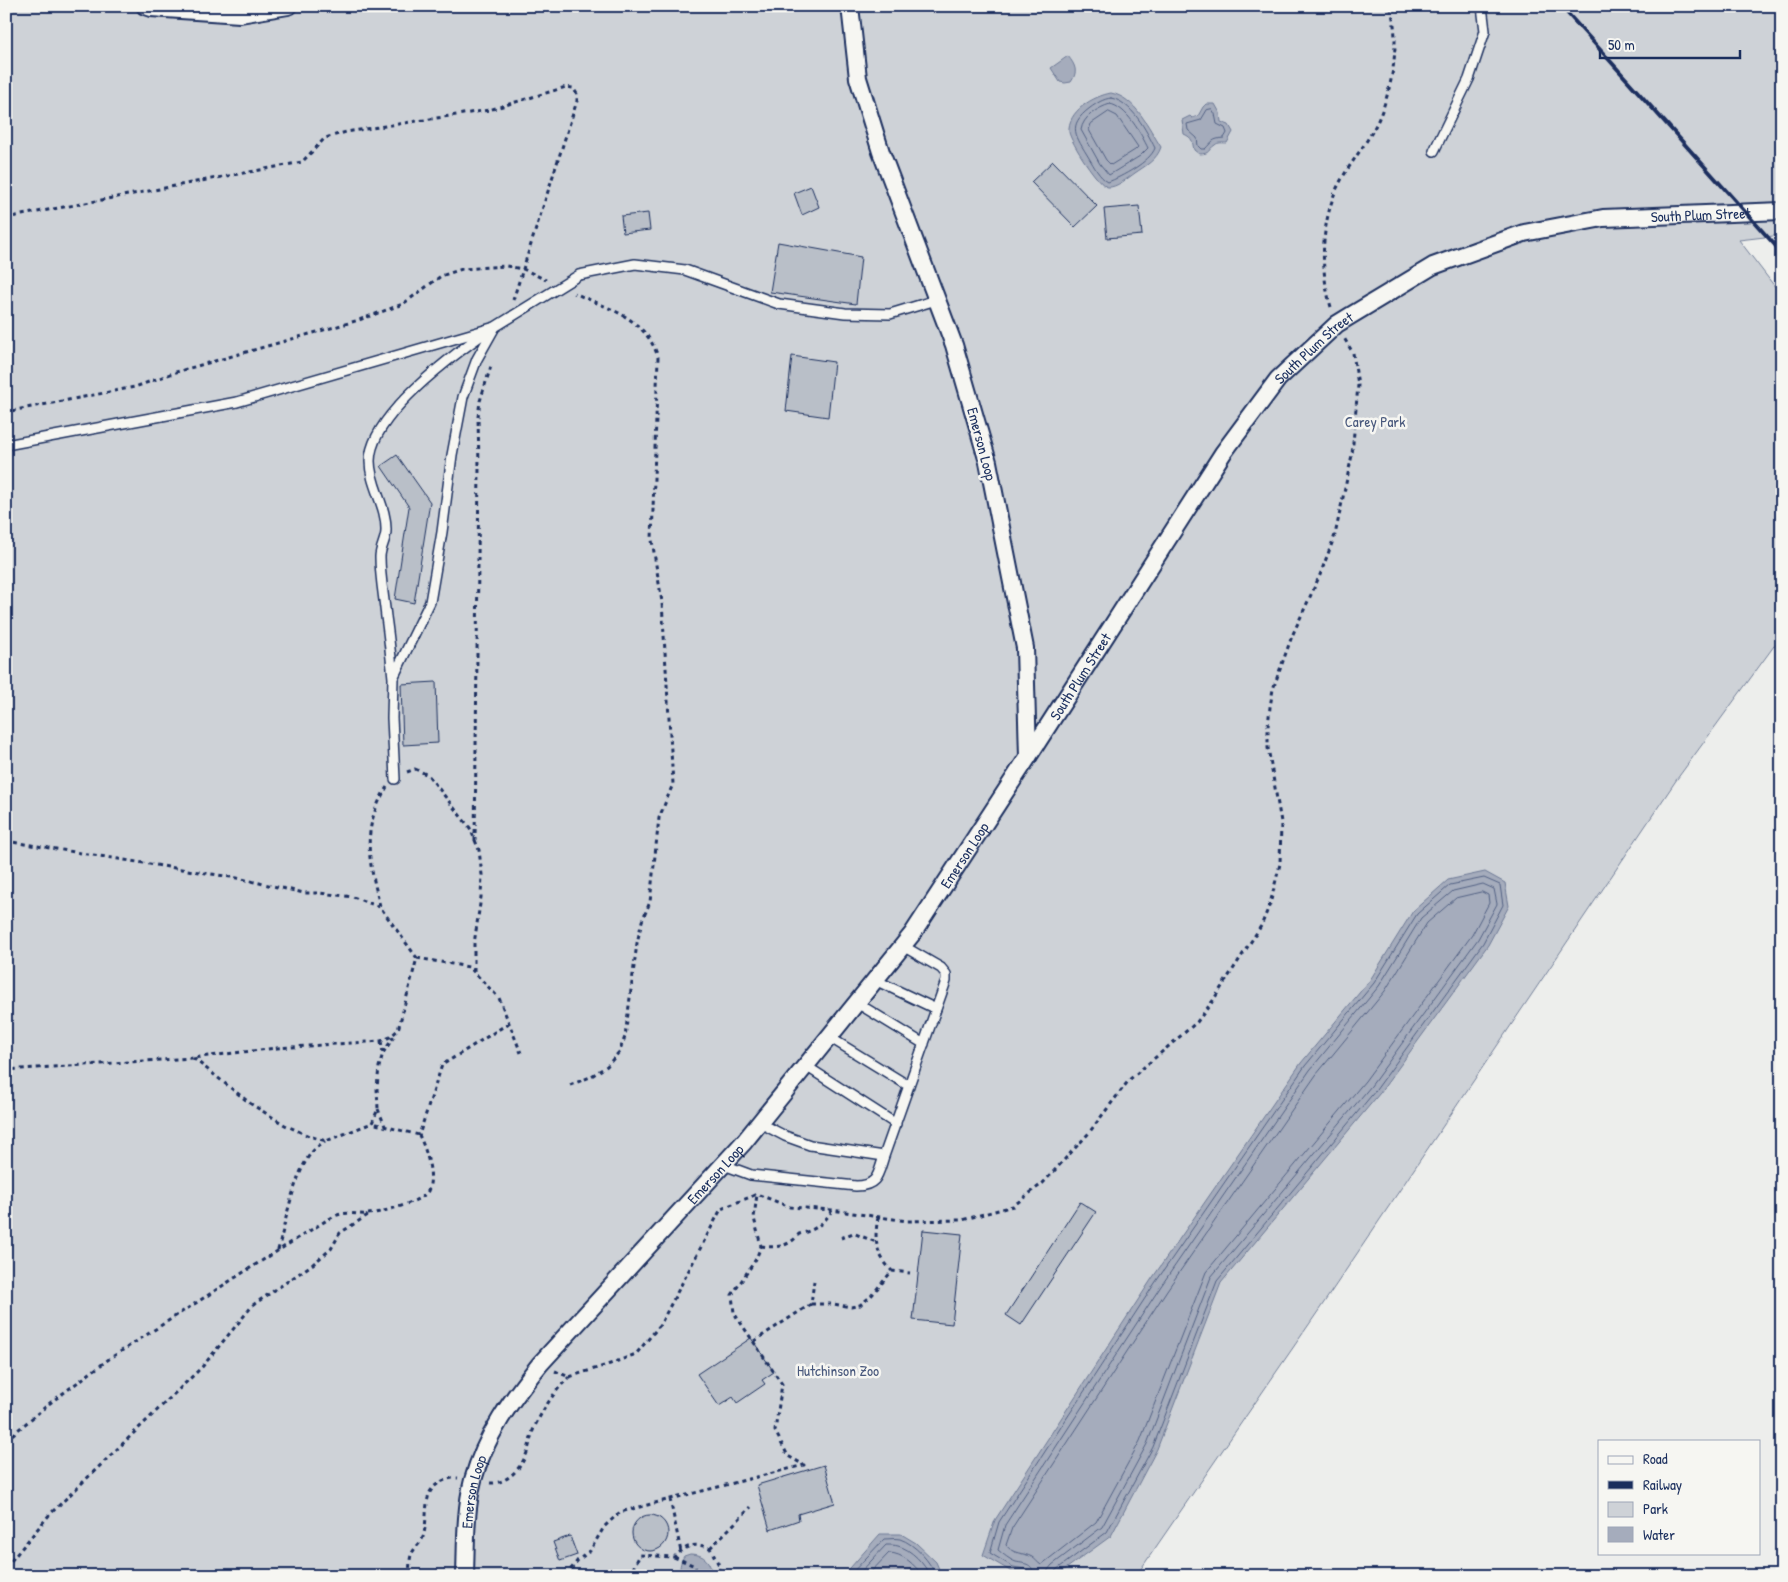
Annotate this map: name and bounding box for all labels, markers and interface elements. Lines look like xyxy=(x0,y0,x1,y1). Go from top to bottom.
scale bar xyxy=(1600,28,1740,60)
text: 50 m xyxy=(1608,34,1635,55)
street label: South Plum Street xyxy=(1650,202,1752,227)
street label: South Plum Street xyxy=(1269,306,1358,388)
street label: Emerson Loop xyxy=(962,405,1002,483)
park label: Carey Park xyxy=(1345,411,1405,432)
street label: South Plum Street xyxy=(1044,628,1116,724)
street label: Emerson Loop xyxy=(935,817,994,892)
street label: Emerson Loop xyxy=(682,1139,748,1208)
park label: Hutchinson Zoo xyxy=(797,1360,879,1381)
legend xyxy=(1598,1440,1760,1554)
text: Road xyxy=(1643,1448,1668,1469)
street label: Emerson Loop xyxy=(456,1451,491,1529)
text: Railway xyxy=(1643,1474,1682,1495)
text: Park xyxy=(1643,1498,1668,1519)
text: Water xyxy=(1643,1524,1675,1545)

